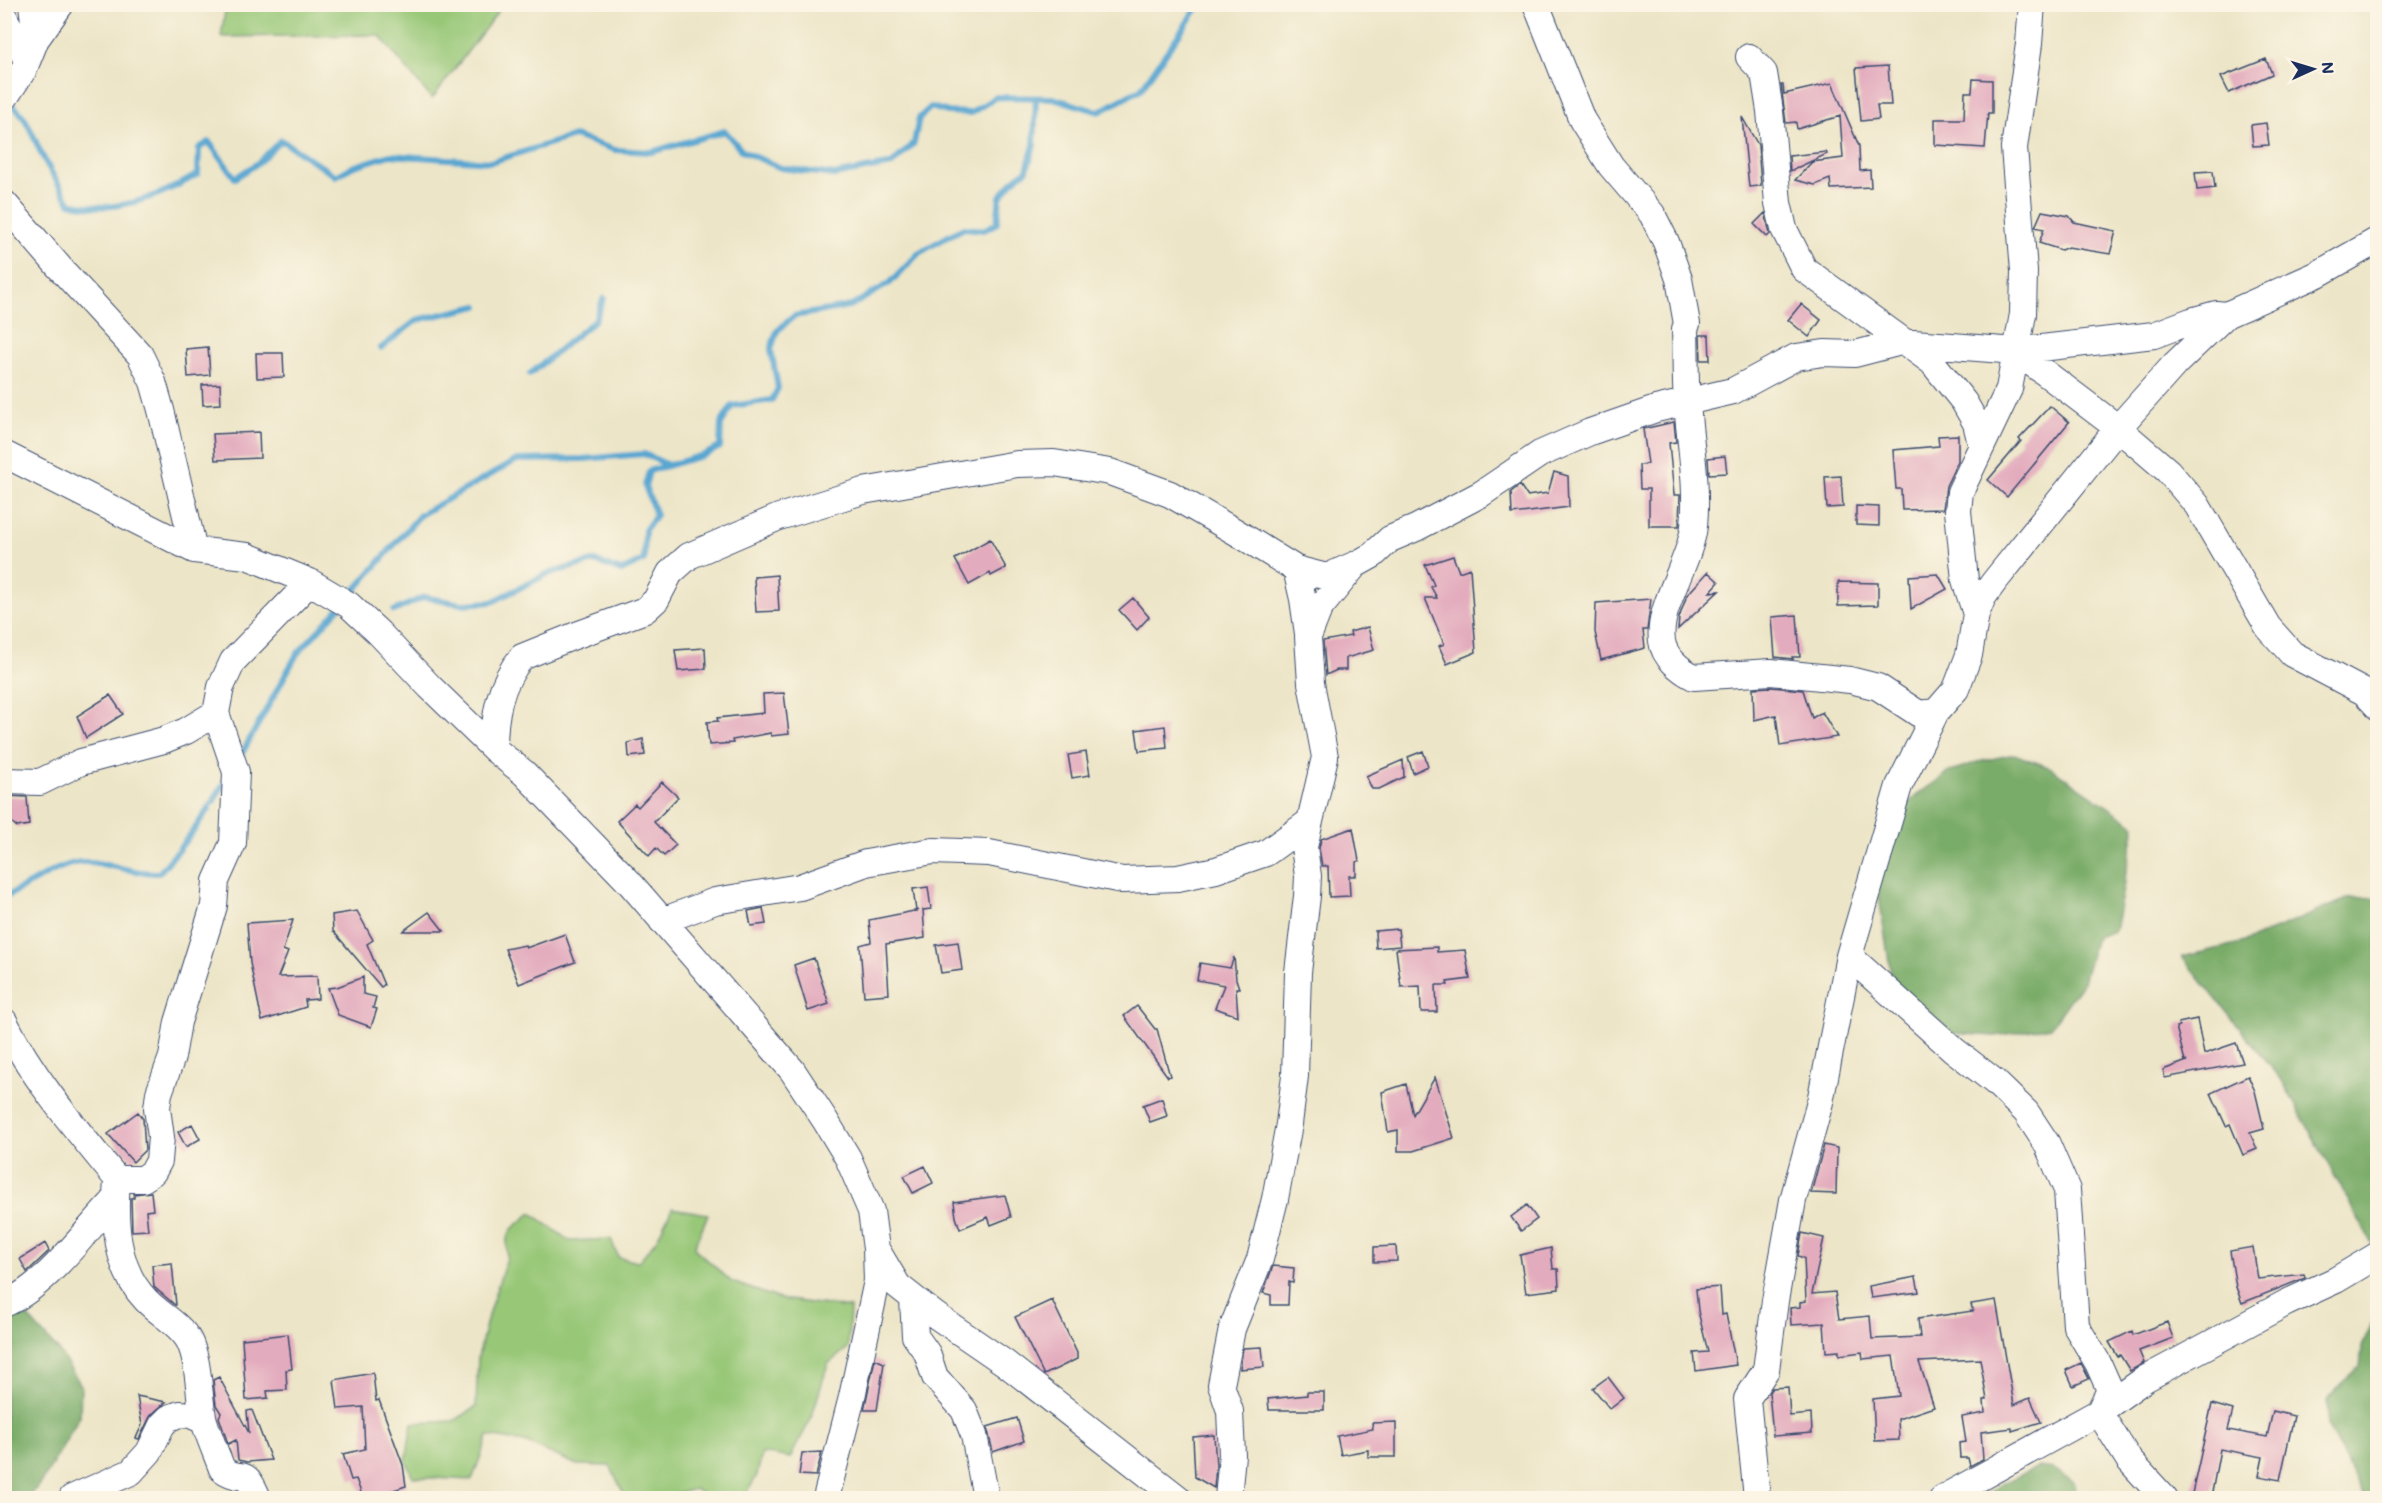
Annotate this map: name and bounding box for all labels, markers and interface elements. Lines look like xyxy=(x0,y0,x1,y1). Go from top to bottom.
north arrow xyxy=(2283,39,2343,99)
text: N xyxy=(2318,61,2339,75)

